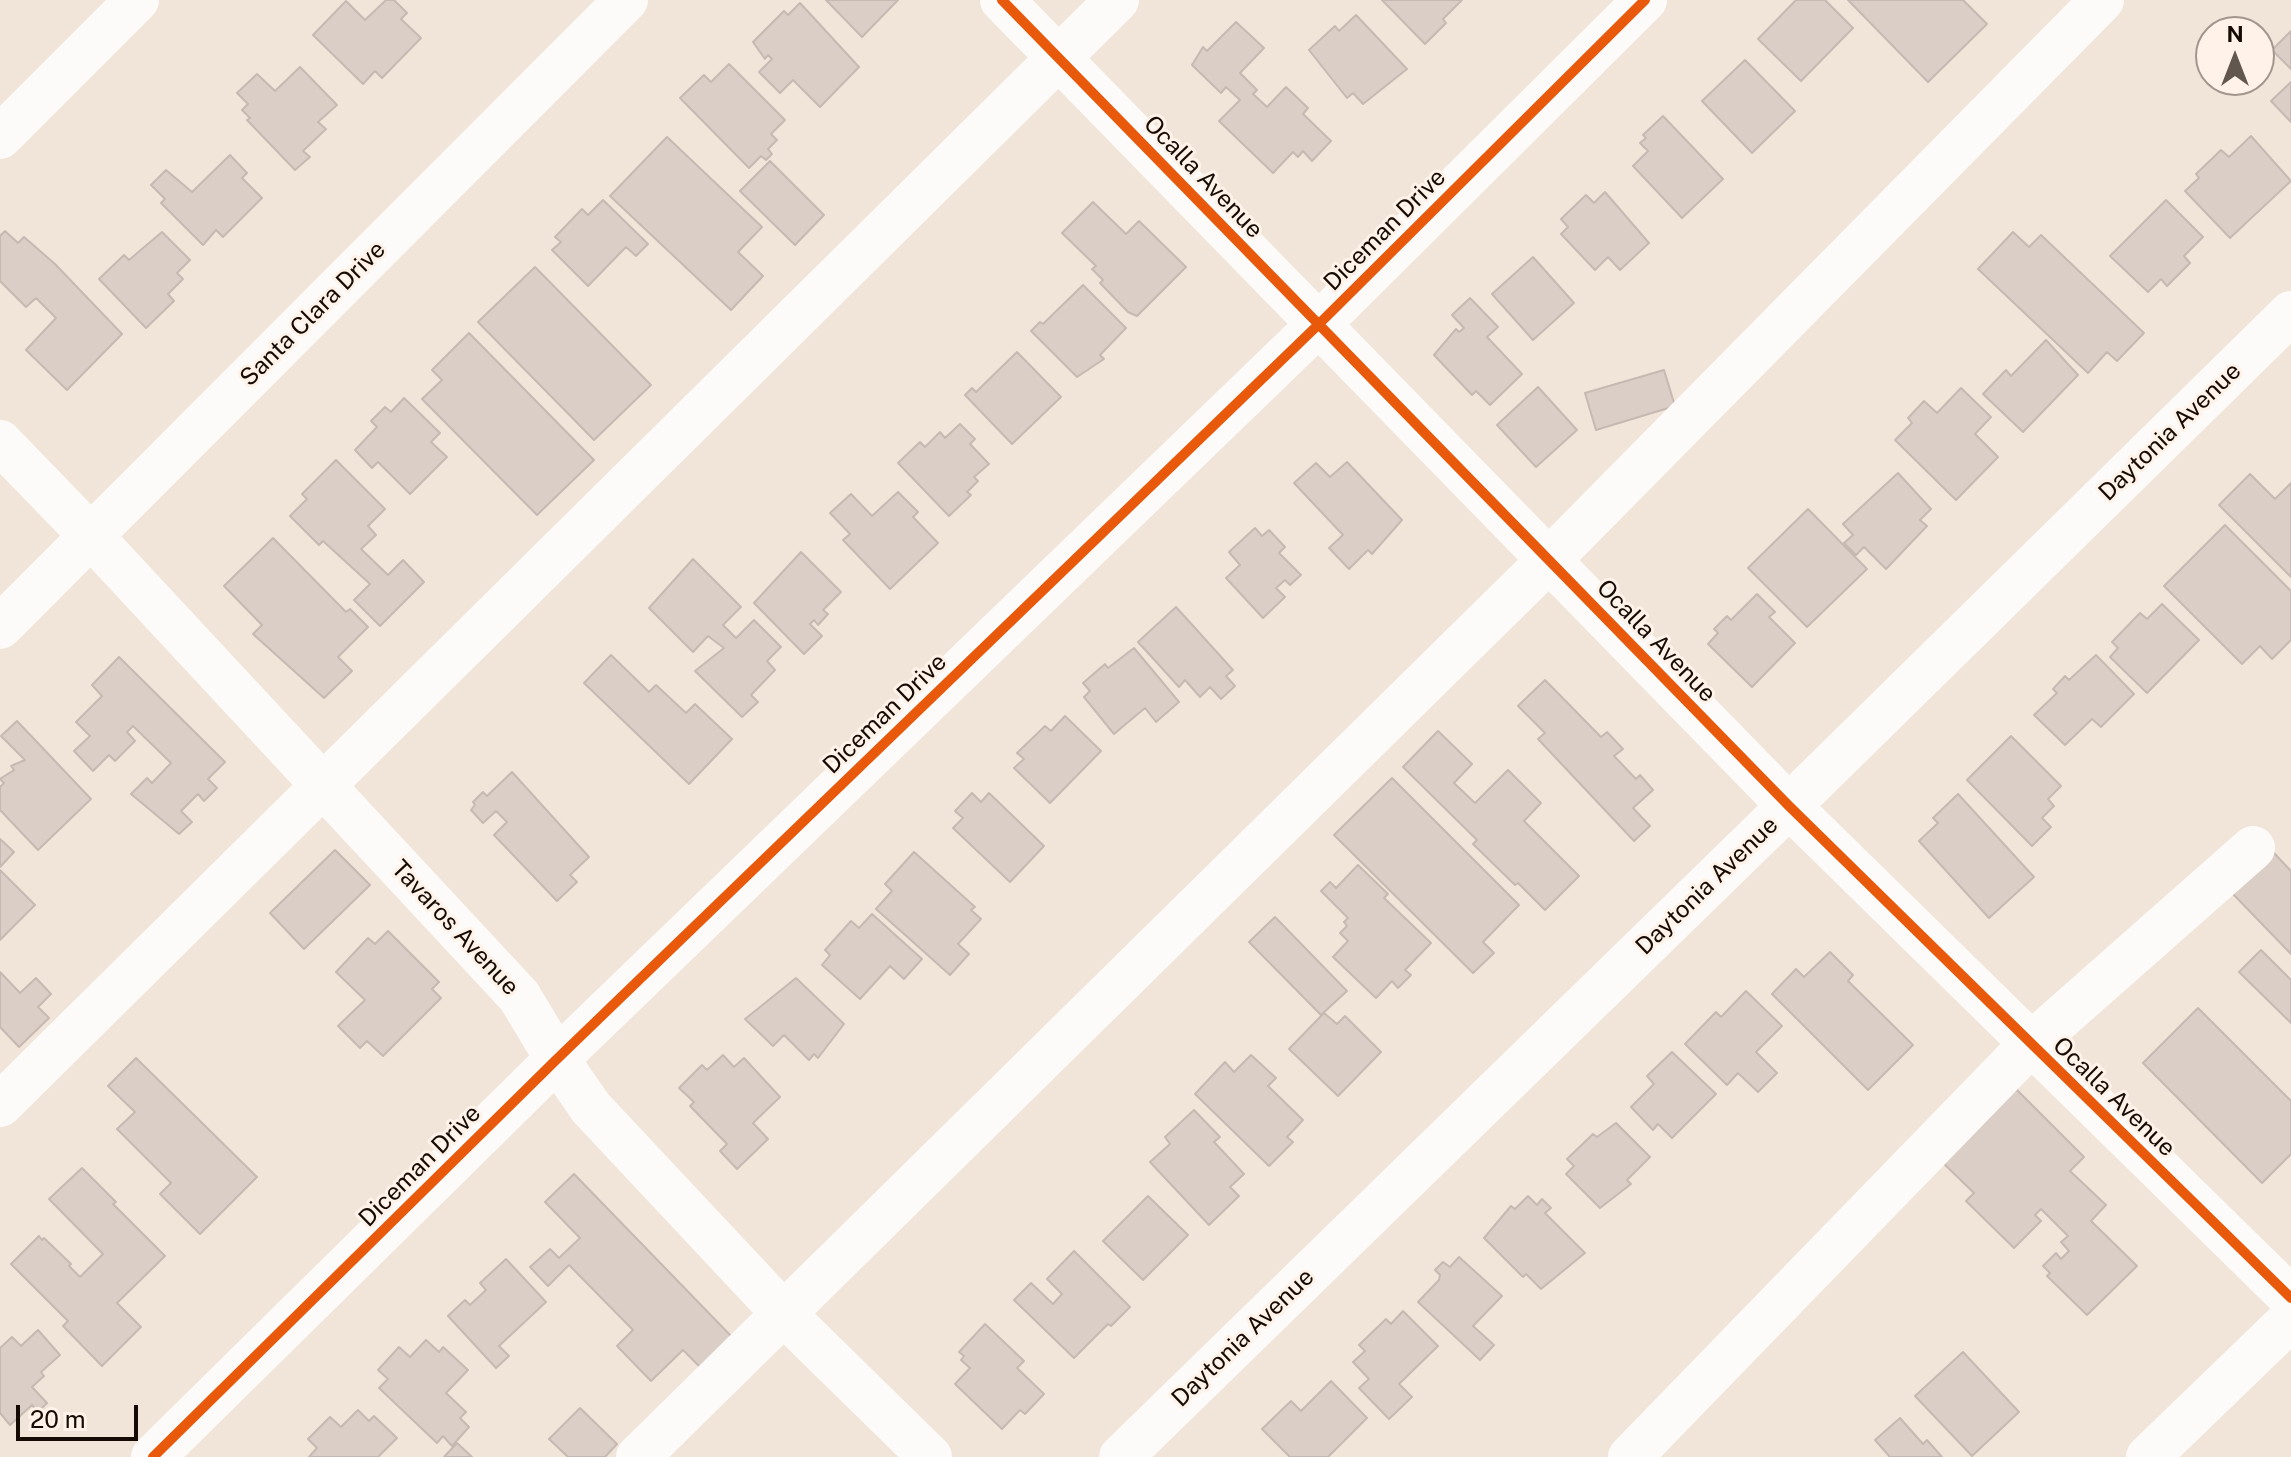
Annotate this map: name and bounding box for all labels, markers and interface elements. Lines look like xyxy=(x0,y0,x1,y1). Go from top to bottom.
north arrow xyxy=(2195,16,2275,96)
text: N xyxy=(2226,21,2244,47)
street label: Ocalla Avenue xyxy=(1137,110,1269,244)
street label: Diceman Drive xyxy=(1318,163,1452,297)
street label: Santa Clara Drive xyxy=(234,235,392,393)
street label: Daytonia Avenue xyxy=(2093,357,2247,507)
street label: Ocalla Avenue xyxy=(1590,574,1722,708)
street label: Diceman Drive xyxy=(817,648,953,780)
street label: Daytonia Avenue xyxy=(1630,811,1784,961)
street label: Tavaros Avenue xyxy=(385,855,525,1001)
street label: Ocalla Avenue xyxy=(2047,1031,2181,1163)
street label: Diceman Drive xyxy=(353,1099,487,1233)
street label: Daytonia Avenue xyxy=(1166,1263,1320,1413)
scale bar xyxy=(20,1389,142,1439)
text: 20 m xyxy=(30,1405,86,1433)

